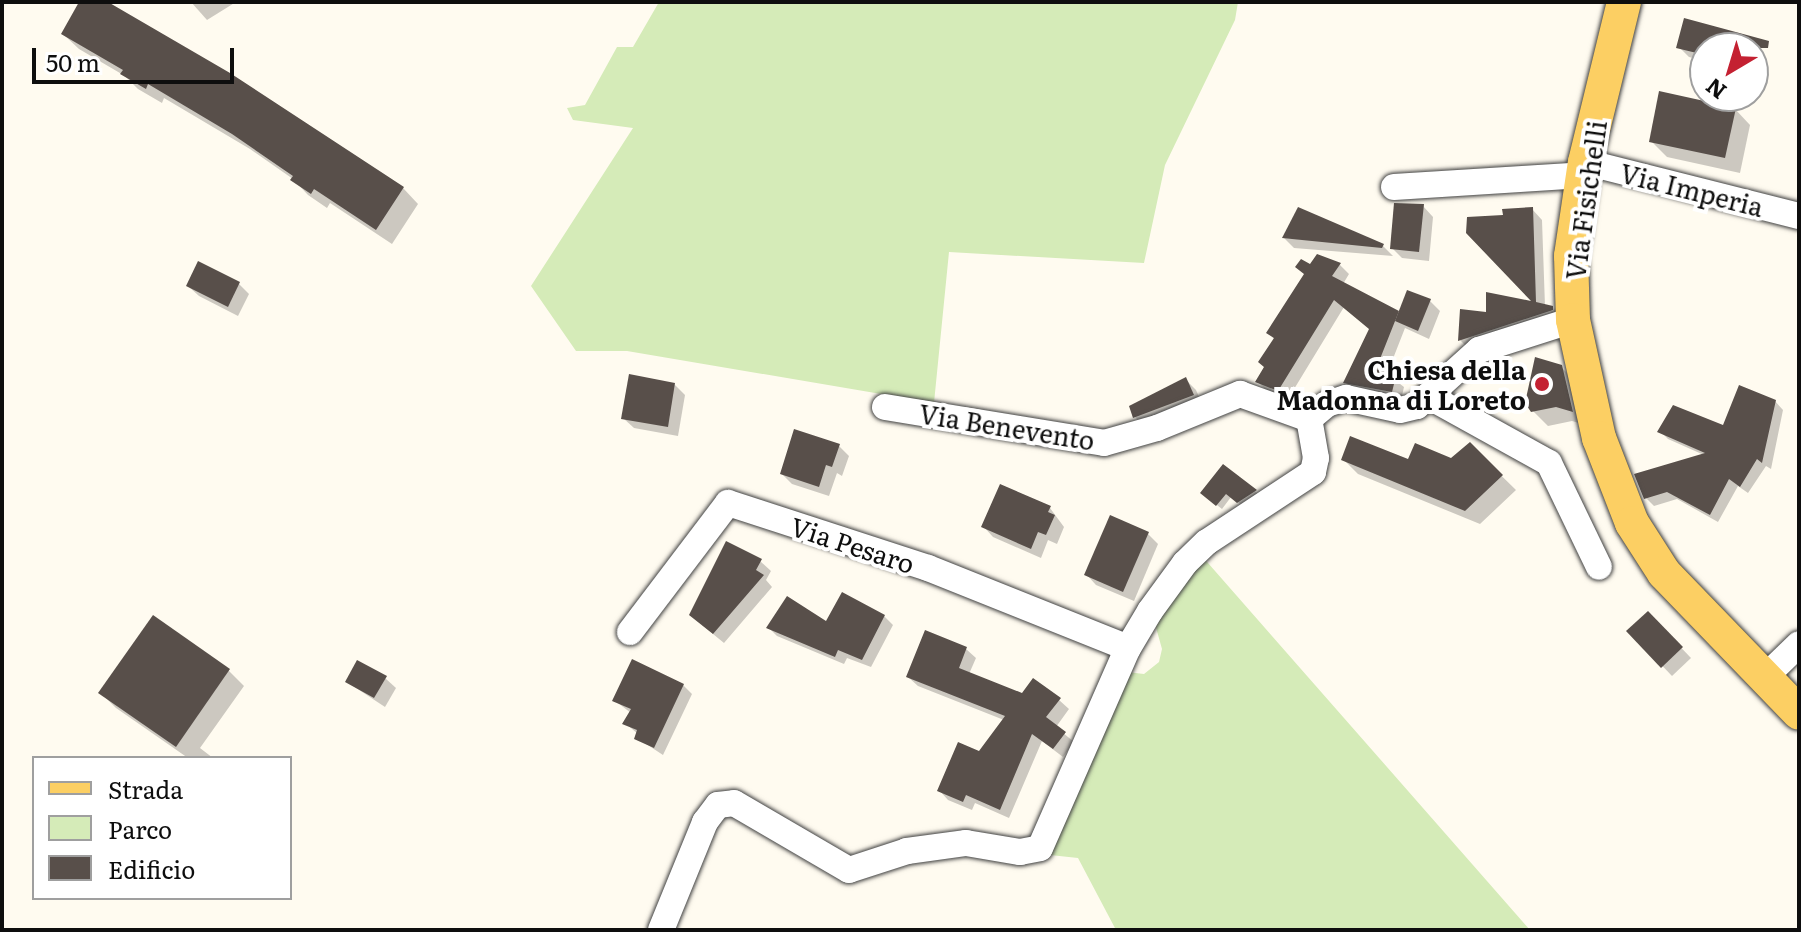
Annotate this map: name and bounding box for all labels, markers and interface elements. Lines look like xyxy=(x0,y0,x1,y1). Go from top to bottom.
scale bar xyxy=(36,32,238,82)
north arrow xyxy=(1689,32,1769,112)
text: 50 m xyxy=(46,44,100,79)
text: N xyxy=(1698,71,1733,108)
street label: Via Fisichelli xyxy=(1558,118,1612,282)
street label: Via Imperia xyxy=(1617,156,1767,222)
place label: Chiesa della Madonna di Loreto xyxy=(1276,353,1526,414)
marker: Chiesa della Madonna di Loreto xyxy=(1533,375,1551,393)
street label: Via Benevento xyxy=(917,397,1097,455)
street label: Via Pesaro xyxy=(787,509,919,579)
legend xyxy=(32,756,292,900)
text: Strada xyxy=(108,771,183,806)
text: Parco xyxy=(108,811,172,846)
text: Edificio xyxy=(108,851,195,886)

